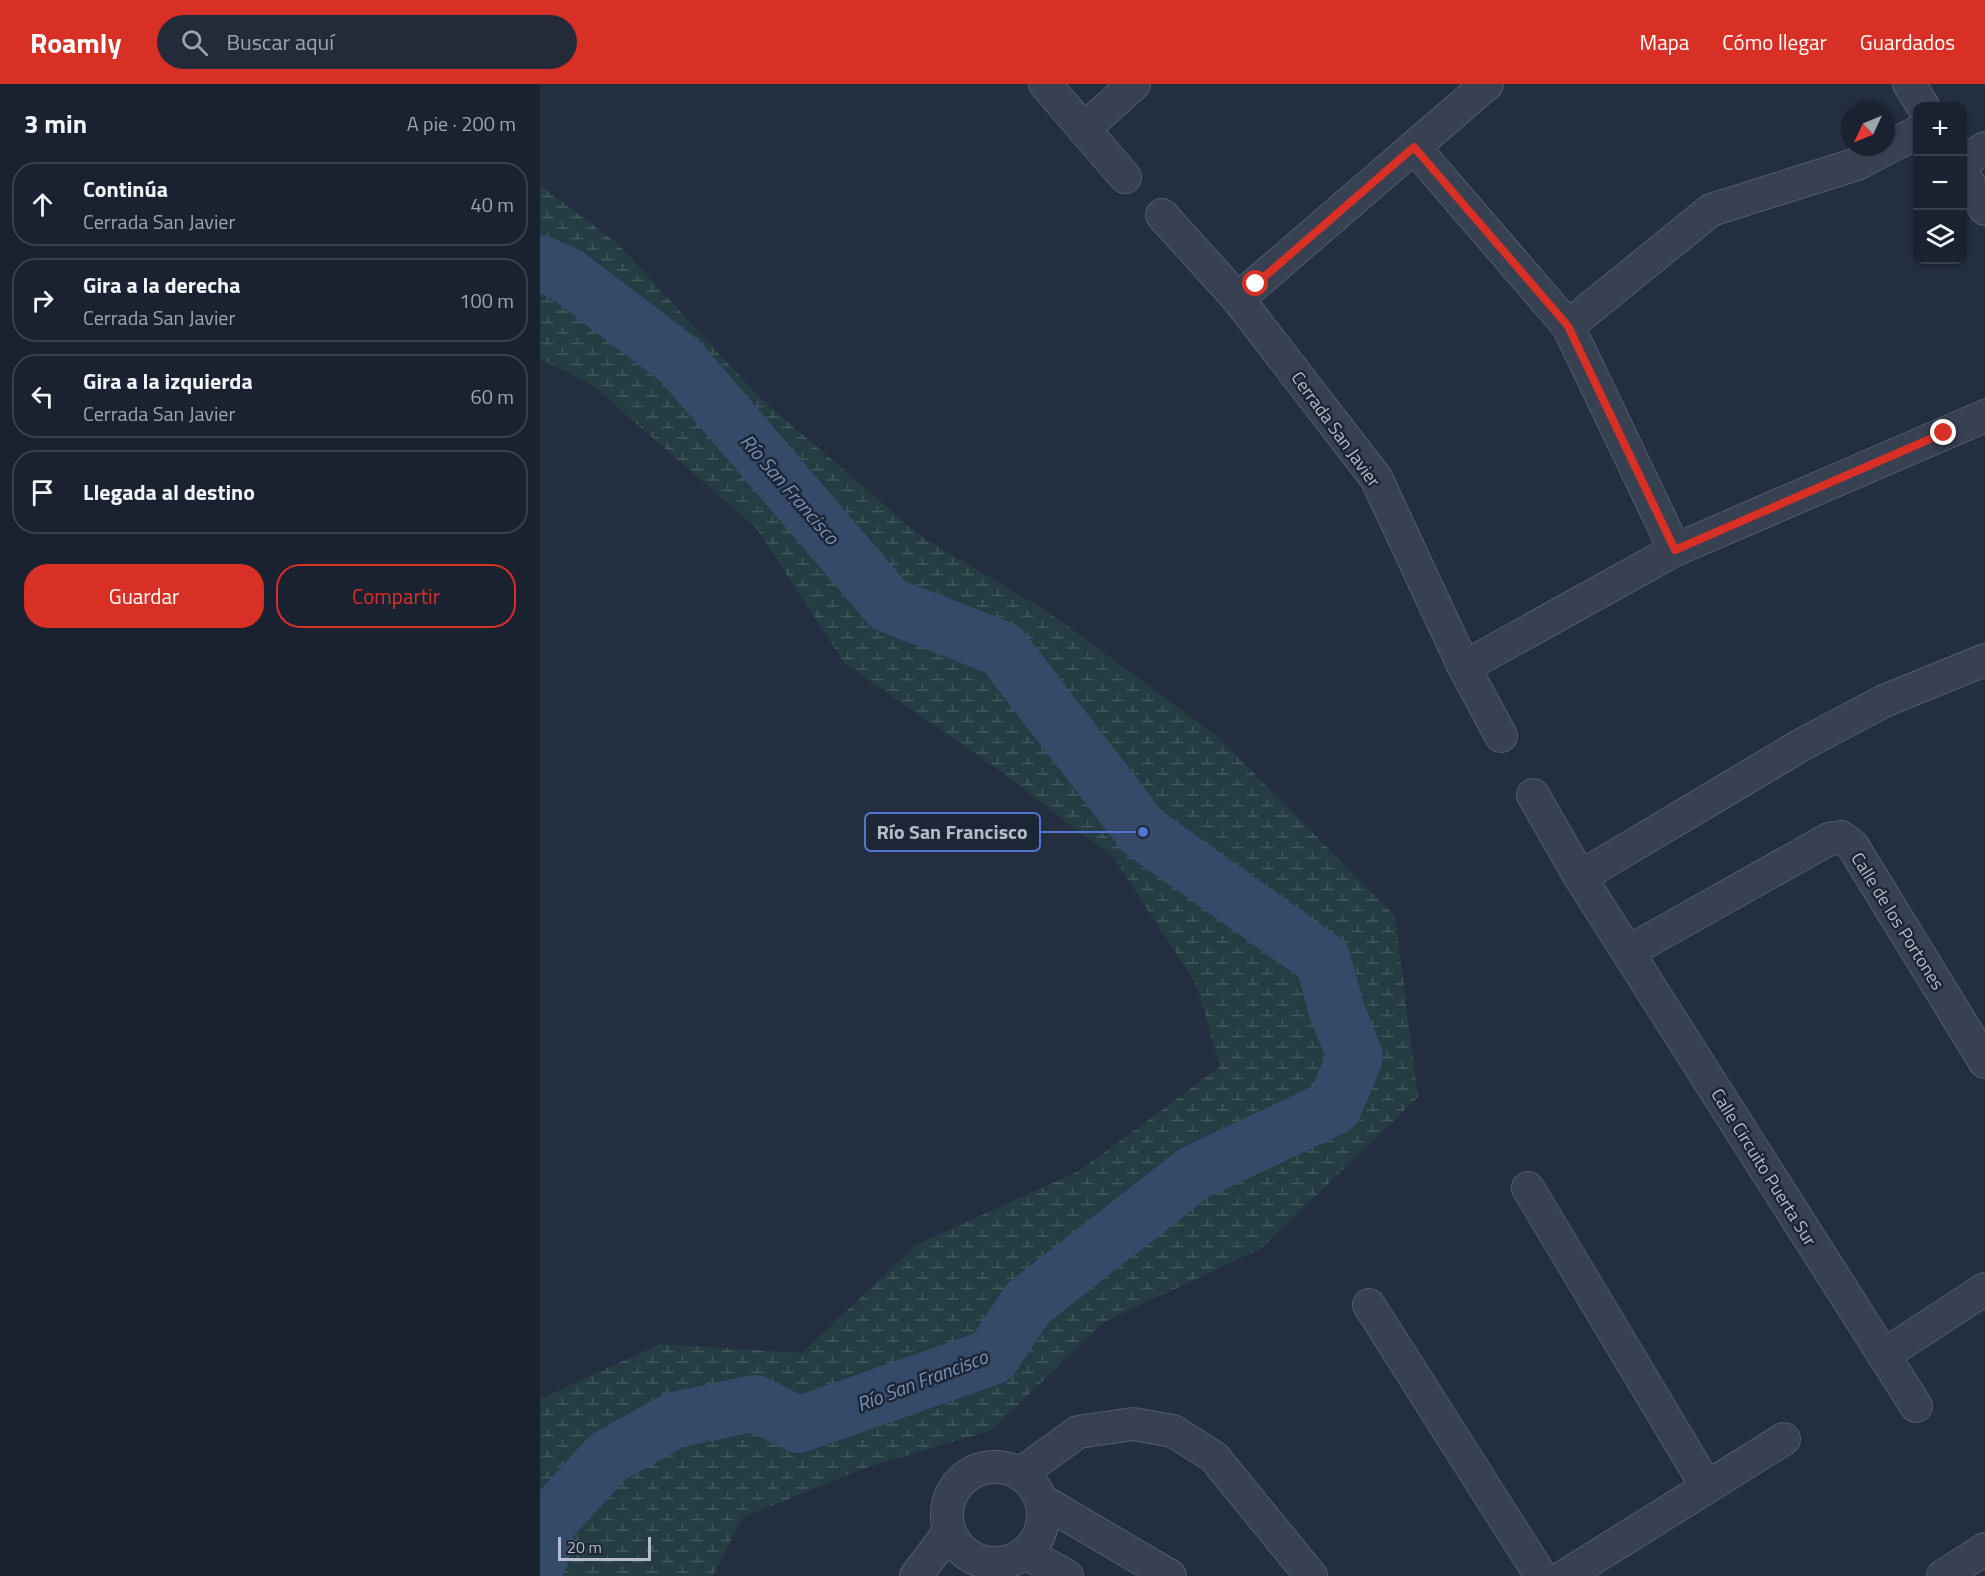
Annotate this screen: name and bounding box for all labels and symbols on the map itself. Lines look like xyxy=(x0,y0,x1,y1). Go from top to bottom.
north arrow xyxy=(1841,102,1895,156)
route start xyxy=(1242,270,1268,296)
street label: Cerrada San Javier xyxy=(1285,366,1387,492)
route end xyxy=(1930,419,1956,445)
water label: Río San Francisco xyxy=(733,427,848,552)
callout: Río San Francisco xyxy=(865,813,1040,851)
text: Río San Francisco xyxy=(876,816,1028,847)
street label: Calle de los Portones xyxy=(1845,847,1951,995)
street label: Calle Circuito Puerta Sur xyxy=(1704,1083,1824,1251)
water label: Río San Francisco xyxy=(852,1340,993,1419)
scale bar xyxy=(558,1534,651,1562)

